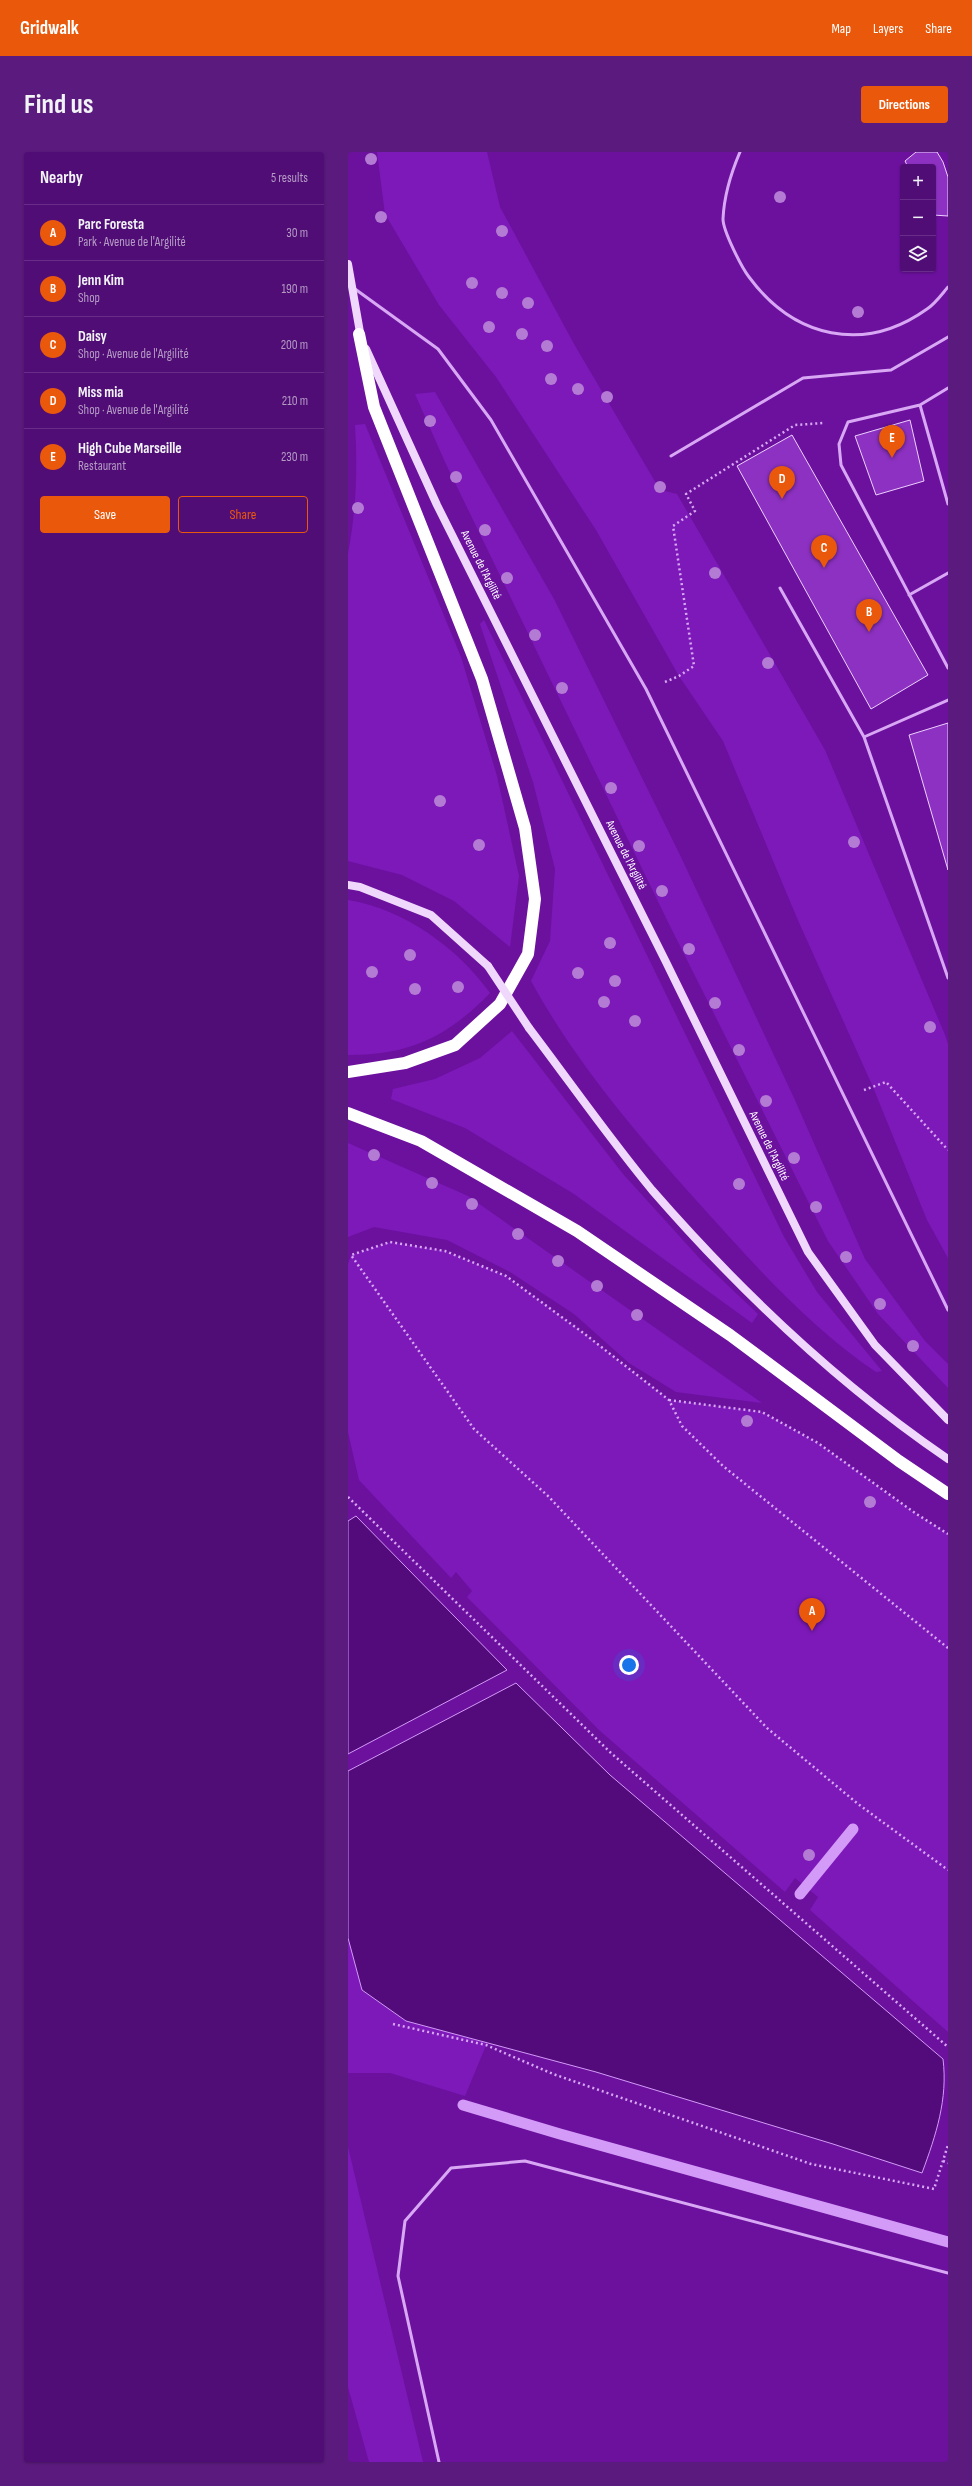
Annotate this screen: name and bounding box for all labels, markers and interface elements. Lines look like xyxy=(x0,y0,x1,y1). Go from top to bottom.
text: Gridwalk xyxy=(20,17,79,40)
text: Map xyxy=(831,20,851,37)
text: Layers xyxy=(873,20,903,37)
text: Share xyxy=(925,20,952,37)
button: Directions xyxy=(861,86,948,123)
text: Find us xyxy=(24,88,93,121)
map controls xyxy=(900,164,936,272)
button: + xyxy=(900,164,936,200)
text: Nearby xyxy=(40,168,83,188)
text: 5 results xyxy=(271,170,308,186)
button: − xyxy=(900,200,936,236)
text: Parc Foresta xyxy=(78,215,144,234)
text: A xyxy=(50,225,56,241)
text: 30 m xyxy=(286,225,308,241)
text: Park · Avenue de l'Argilité xyxy=(78,234,186,250)
button: layers xyxy=(900,236,936,272)
text: Jenn Kim xyxy=(78,271,124,290)
text: B xyxy=(50,281,56,297)
text: 190 m xyxy=(281,281,308,297)
text: Shop xyxy=(78,290,100,306)
text: Daisy xyxy=(78,327,107,346)
text: C xyxy=(50,337,56,353)
text: 200 m xyxy=(281,337,308,353)
text: Shop · Avenue de l'Argilité xyxy=(78,346,189,362)
text: Miss mia xyxy=(78,383,123,402)
text: D xyxy=(50,393,56,409)
text: 210 m xyxy=(282,393,308,409)
text: Shop · Avenue de l'Argilité xyxy=(78,402,189,418)
pin: E xyxy=(879,425,905,458)
text: High Cube Marseille xyxy=(78,439,182,458)
text: E xyxy=(50,449,56,465)
text: 230 m xyxy=(281,449,308,465)
text: Restaurant xyxy=(78,458,126,474)
pin: D xyxy=(769,466,795,499)
button: Save xyxy=(40,496,170,533)
button: Share xyxy=(178,496,308,533)
street label: Avenue de l'Argilité xyxy=(457,527,505,602)
pin: C xyxy=(811,535,837,568)
pin: B xyxy=(856,599,882,632)
street label: Avenue de l'Argilité xyxy=(602,817,650,892)
street label: Avenue de l'Argilité xyxy=(745,1108,792,1183)
pin: A xyxy=(799,1598,825,1631)
your location xyxy=(619,1655,639,1675)

